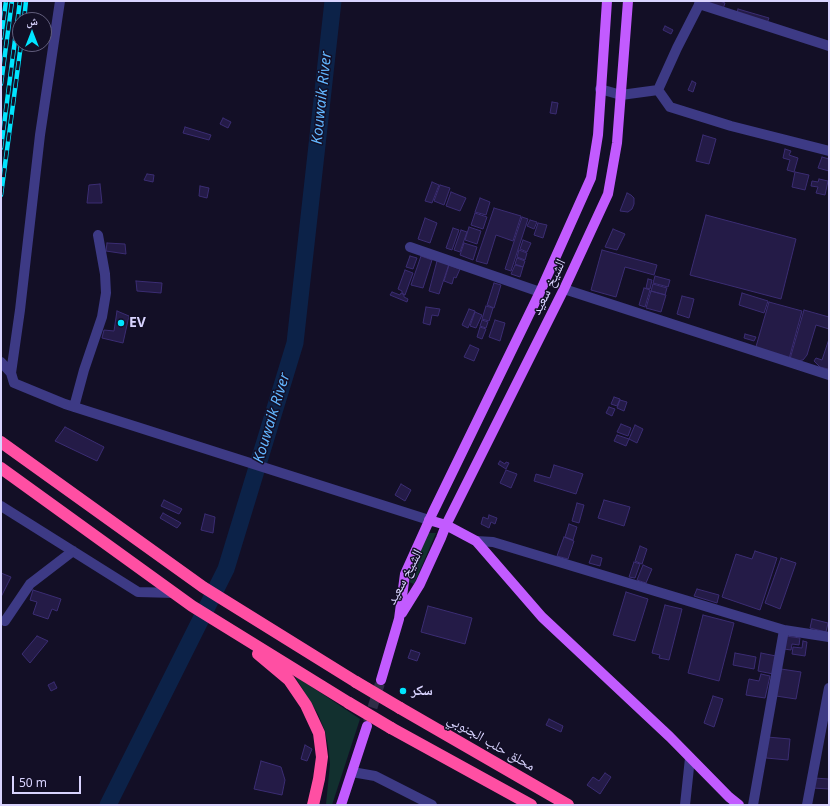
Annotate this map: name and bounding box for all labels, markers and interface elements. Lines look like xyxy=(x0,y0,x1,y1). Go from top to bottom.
north arrow xyxy=(12,12,52,52)
text: ش xyxy=(26,13,38,28)
water label: Kouwaik River xyxy=(308,51,336,145)
street label: الشيخ سعيد xyxy=(528,256,570,318)
place label: EV xyxy=(129,315,146,331)
marker: EV xyxy=(116,318,126,328)
water label: Kouwaik River xyxy=(250,371,294,465)
street label: الشيخ سعيد xyxy=(383,546,427,608)
place label: سكر xyxy=(411,683,433,699)
marker: سكر xyxy=(398,686,408,696)
street label: محلق حلب الجنوبي xyxy=(444,711,538,775)
scale bar xyxy=(14,768,83,794)
text: 50 m xyxy=(19,774,47,791)

